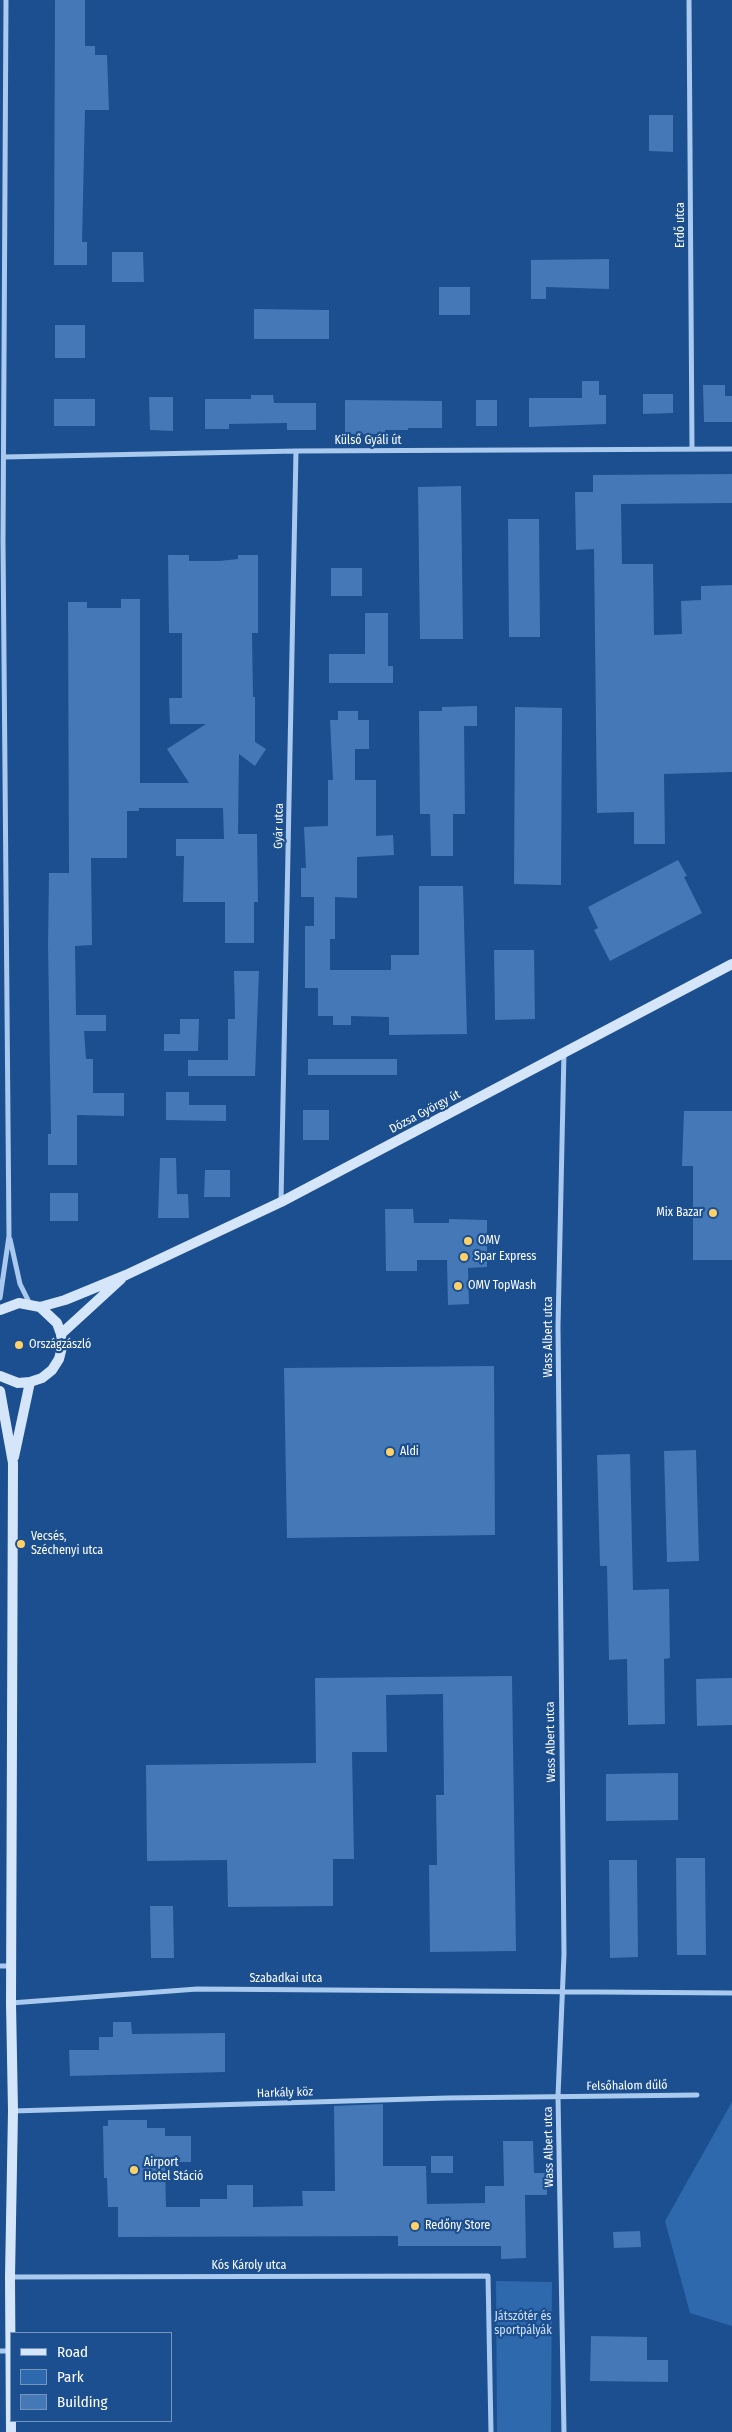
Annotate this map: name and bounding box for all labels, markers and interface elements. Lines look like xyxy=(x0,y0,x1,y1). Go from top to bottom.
street label: Erdő utca xyxy=(674,202,688,248)
street label: Külső Gyáli út xyxy=(335,434,401,448)
street label: Gyár utca xyxy=(271,803,287,849)
street label: Dózsa György út xyxy=(387,1087,463,1137)
place label: Mix Bazar xyxy=(656,1206,703,1220)
marker: Mix Bazar xyxy=(707,1207,719,1219)
place label: OMV xyxy=(478,1234,500,1248)
marker: OMV xyxy=(462,1235,474,1247)
place label: Spar Express xyxy=(474,1250,536,1264)
marker: Spar Express xyxy=(458,1251,470,1263)
place label: OMV TopWash xyxy=(468,1279,536,1293)
marker: OMV TopWash xyxy=(452,1280,464,1292)
street label: Wass Albert utca xyxy=(542,1296,556,1378)
place label: Országzászló xyxy=(29,1338,91,1352)
marker: Országzászló xyxy=(13,1339,25,1351)
place label: Aldi xyxy=(400,1445,419,1459)
marker: Aldi xyxy=(384,1446,396,1458)
place label: Vecsés, Széchenyi utca xyxy=(31,1530,103,1558)
marker: Vecsés, Széchenyi utca xyxy=(15,1538,27,1550)
street label: Wass Albert utca xyxy=(543,1701,559,1783)
street label: Szabadkai utca xyxy=(250,1972,322,1986)
street label: Felsőhalom dűlő xyxy=(586,2078,668,2094)
street label: Harkály köz xyxy=(257,2085,313,2101)
street label: Wass Albert utca xyxy=(541,2106,557,2188)
place label: Airport Hotel Stáció xyxy=(144,2156,203,2184)
marker: Airport Hotel Stáció xyxy=(128,2164,140,2176)
place label: Redőny Store xyxy=(425,2219,490,2233)
marker: Redőny Store xyxy=(409,2220,421,2232)
street label: Kós Károly utca xyxy=(212,2259,286,2273)
park label: Játszótér és sportpályák xyxy=(494,2310,552,2338)
legend xyxy=(10,2332,172,2422)
text: Road xyxy=(57,2343,88,2361)
text: Park xyxy=(57,2368,84,2386)
text: Building xyxy=(57,2393,108,2411)

